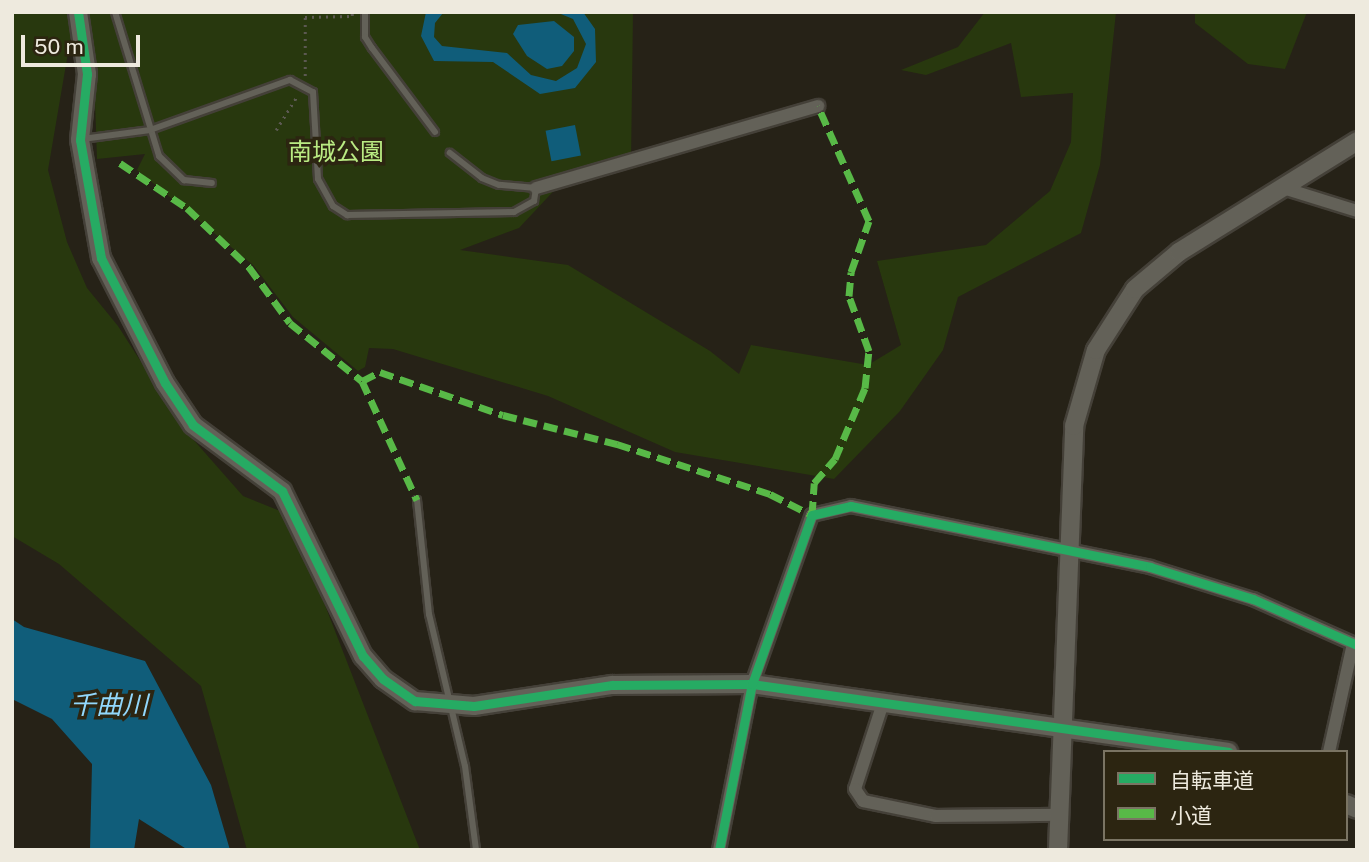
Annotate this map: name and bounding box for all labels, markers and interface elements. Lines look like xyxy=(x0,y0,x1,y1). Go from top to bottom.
scale bar xyxy=(24,21,144,65)
text: 50 m xyxy=(34,34,84,59)
park label: 南城公園 xyxy=(288,138,384,166)
water label: 千曲川 xyxy=(70,689,148,721)
legend xyxy=(1103,750,1348,841)
text: 自転車道 xyxy=(1170,768,1254,793)
text: 小道 xyxy=(1170,803,1212,828)

